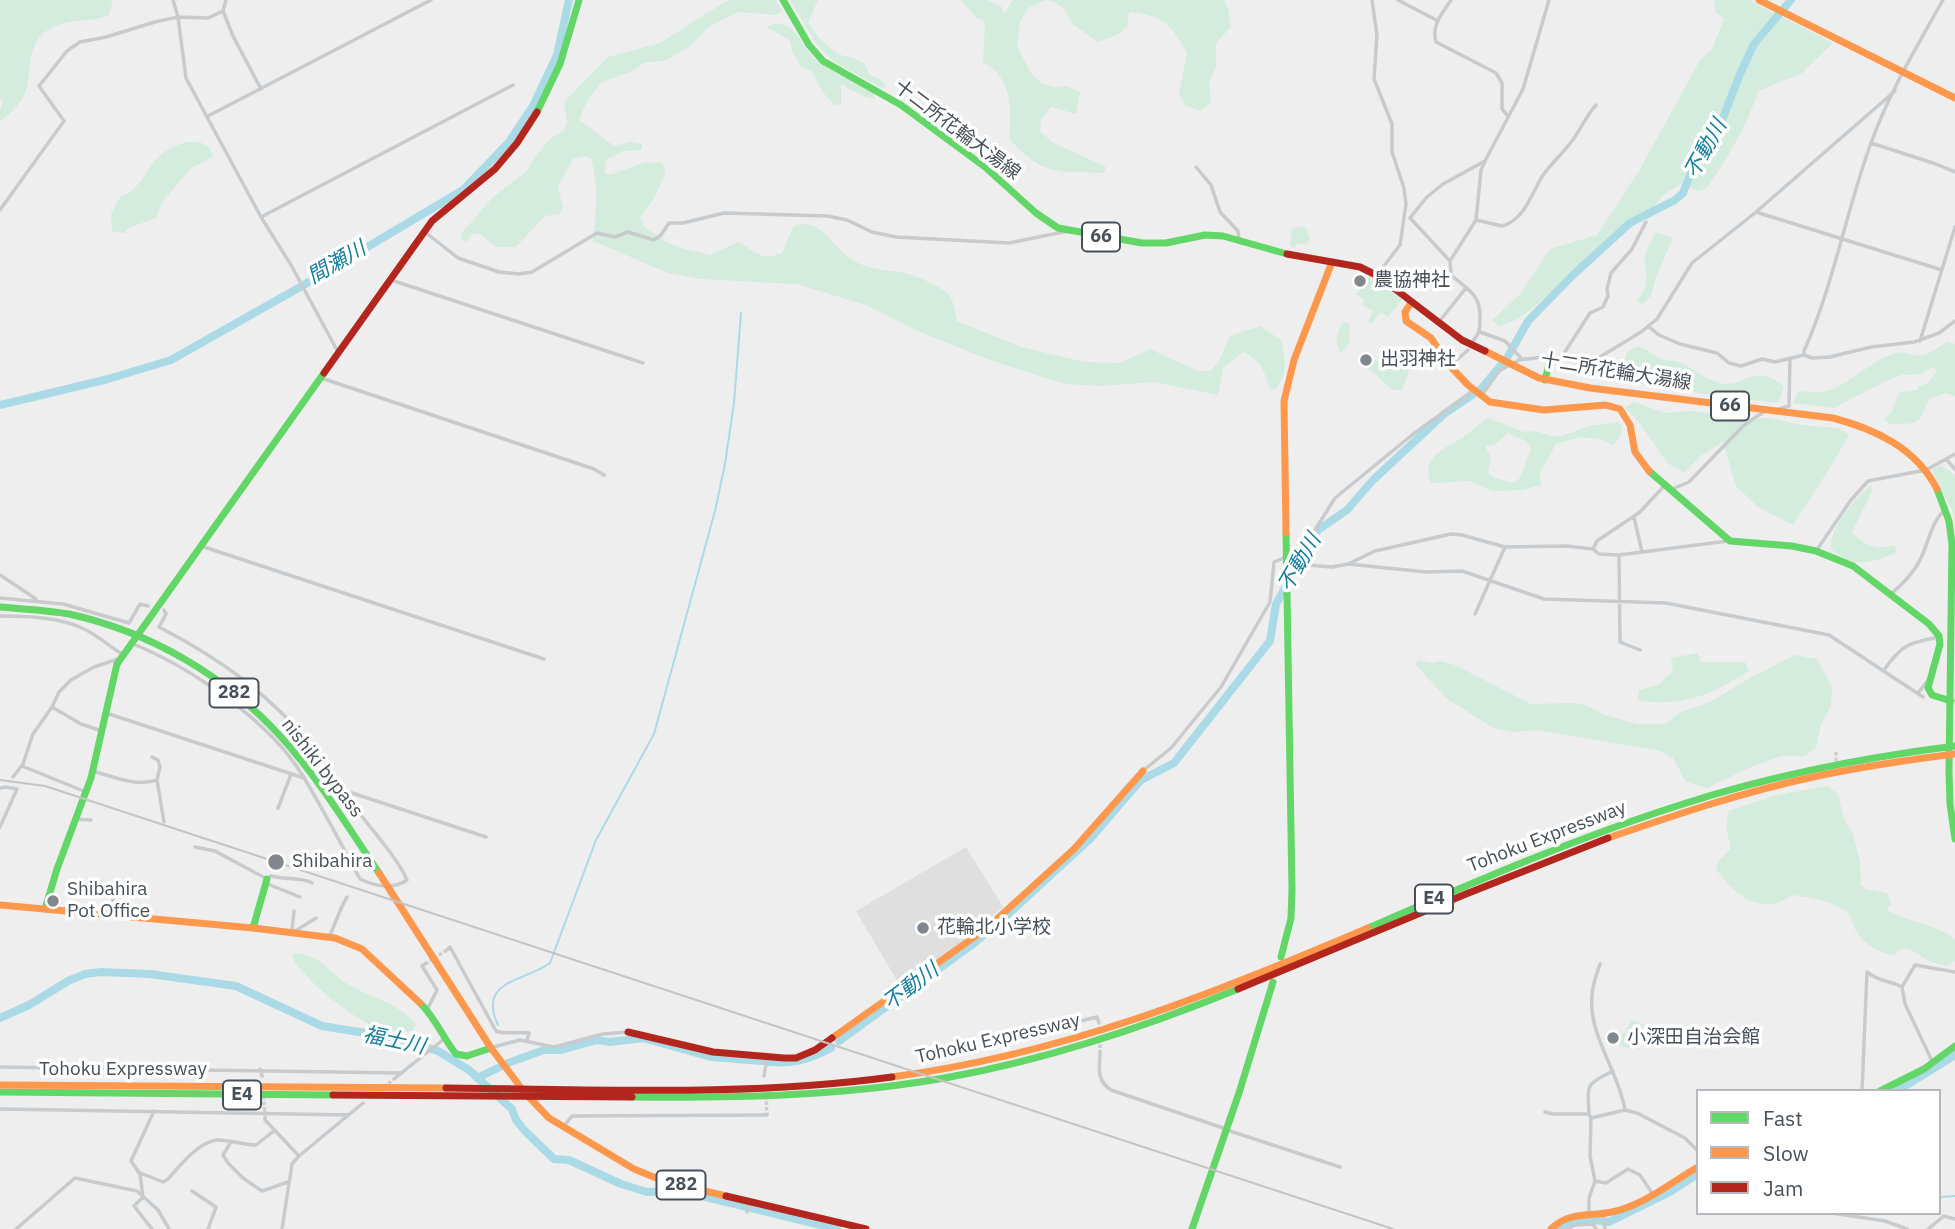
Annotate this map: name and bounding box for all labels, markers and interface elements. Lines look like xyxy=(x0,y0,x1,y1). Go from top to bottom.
street label: 十二所花輪大湯線 xyxy=(889,75,1025,185)
water label: 不動川 xyxy=(1680,115,1732,183)
road number: 66 xyxy=(1082,222,1120,251)
water label: 間瀬川 xyxy=(303,236,371,290)
place label: 農協神社 xyxy=(1374,270,1450,292)
marker: 農協神社 xyxy=(1352,273,1368,289)
place label: 出羽神社 xyxy=(1380,349,1456,371)
street label: 十二所花輪大湯線 xyxy=(1539,349,1693,395)
marker: 出羽神社 xyxy=(1358,352,1374,368)
road number: 66 xyxy=(1711,392,1749,420)
water label: 不動川 xyxy=(1273,529,1327,597)
road number: 282 xyxy=(210,678,258,708)
street label: nishiki bypass xyxy=(276,714,368,822)
street label: Tohoku Expressway xyxy=(1464,796,1630,878)
place label: Shibahira xyxy=(292,851,372,873)
marker: Shibahira xyxy=(266,852,286,872)
place label: Shibahira Pot Office xyxy=(67,879,150,923)
road number: E4 xyxy=(1415,884,1453,914)
marker: Shibahira Pot Office xyxy=(45,893,61,909)
place label: 花輪北小学校 xyxy=(937,917,1051,939)
marker: 花輪北小学校 xyxy=(915,920,931,936)
water label: 不動川 xyxy=(878,958,944,1016)
street label: Tohoku Expressway xyxy=(914,1009,1082,1069)
water label: 福士川 xyxy=(361,1022,427,1060)
place label: 小深田自治会館 xyxy=(1627,1027,1760,1049)
marker: 小深田自治会館 xyxy=(1605,1030,1621,1046)
street label: Tohoku Expressway xyxy=(39,1059,207,1081)
road number: E4 xyxy=(223,1080,261,1110)
legend xyxy=(1696,1089,1941,1215)
text: Fast xyxy=(1763,1104,1803,1132)
text: Slow xyxy=(1763,1139,1809,1167)
road number: 282 xyxy=(656,1170,706,1200)
text: Jam xyxy=(1763,1174,1803,1202)

